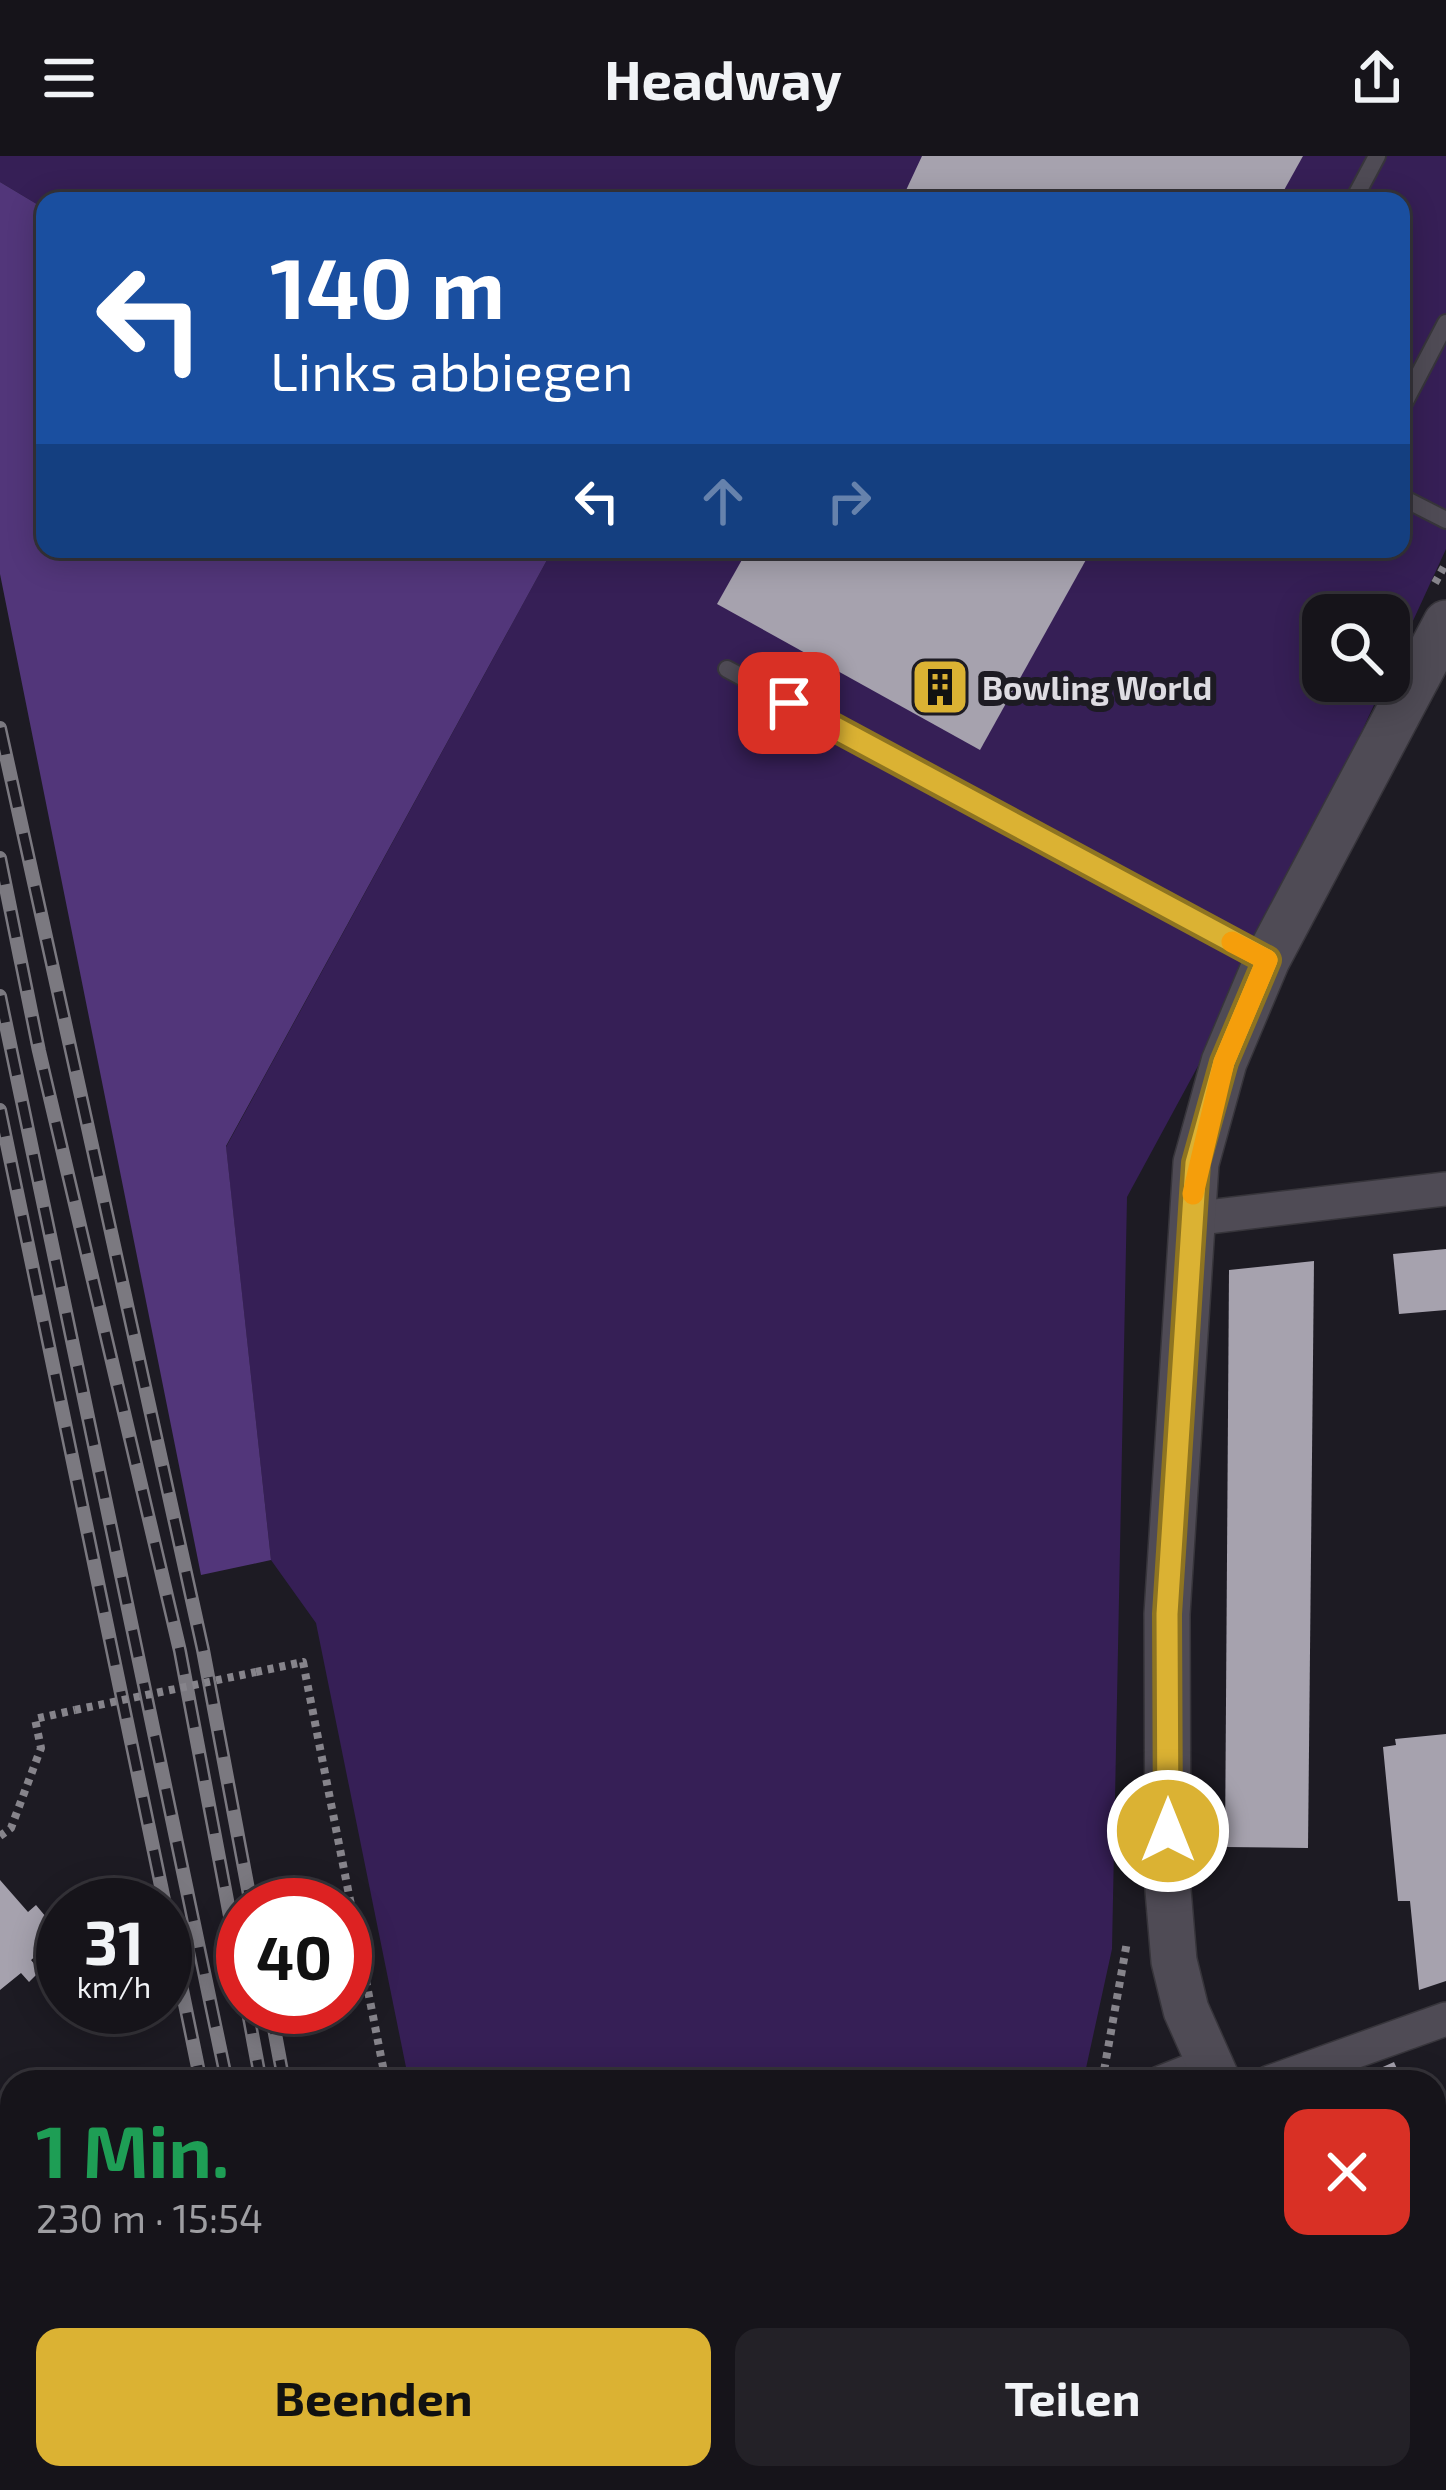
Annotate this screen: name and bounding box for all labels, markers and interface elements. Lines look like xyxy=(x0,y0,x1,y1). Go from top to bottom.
icon: menu xyxy=(36,45,102,111)
icon: share xyxy=(1344,45,1410,111)
text: Headway xyxy=(604,46,842,111)
text: 140 m xyxy=(270,235,505,336)
icon: left xyxy=(72,240,228,396)
text: Links abbiegen xyxy=(270,337,633,402)
icon: left xyxy=(564,468,630,534)
icon: ahead xyxy=(690,468,756,534)
icon: right xyxy=(816,468,882,534)
map controls xyxy=(1302,594,1410,702)
button: search xyxy=(1302,594,1410,702)
pin xyxy=(738,652,840,754)
building icon: Bowling World xyxy=(909,656,971,718)
place label: Bowling World xyxy=(982,667,1212,707)
icon: arrive xyxy=(756,670,822,736)
position arrow xyxy=(1105,1768,1231,1894)
speed limit sign: 40 xyxy=(216,1878,372,2034)
text: 31 xyxy=(84,1905,144,1977)
text: km/h xyxy=(77,1968,151,2004)
text: 1 Min. xyxy=(36,2106,229,2192)
button: close xyxy=(1284,2109,1410,2235)
text: 230 m · 15:54 xyxy=(36,2194,263,2241)
button: Beenden xyxy=(36,2328,711,2466)
button: Teilen xyxy=(735,2328,1410,2466)

